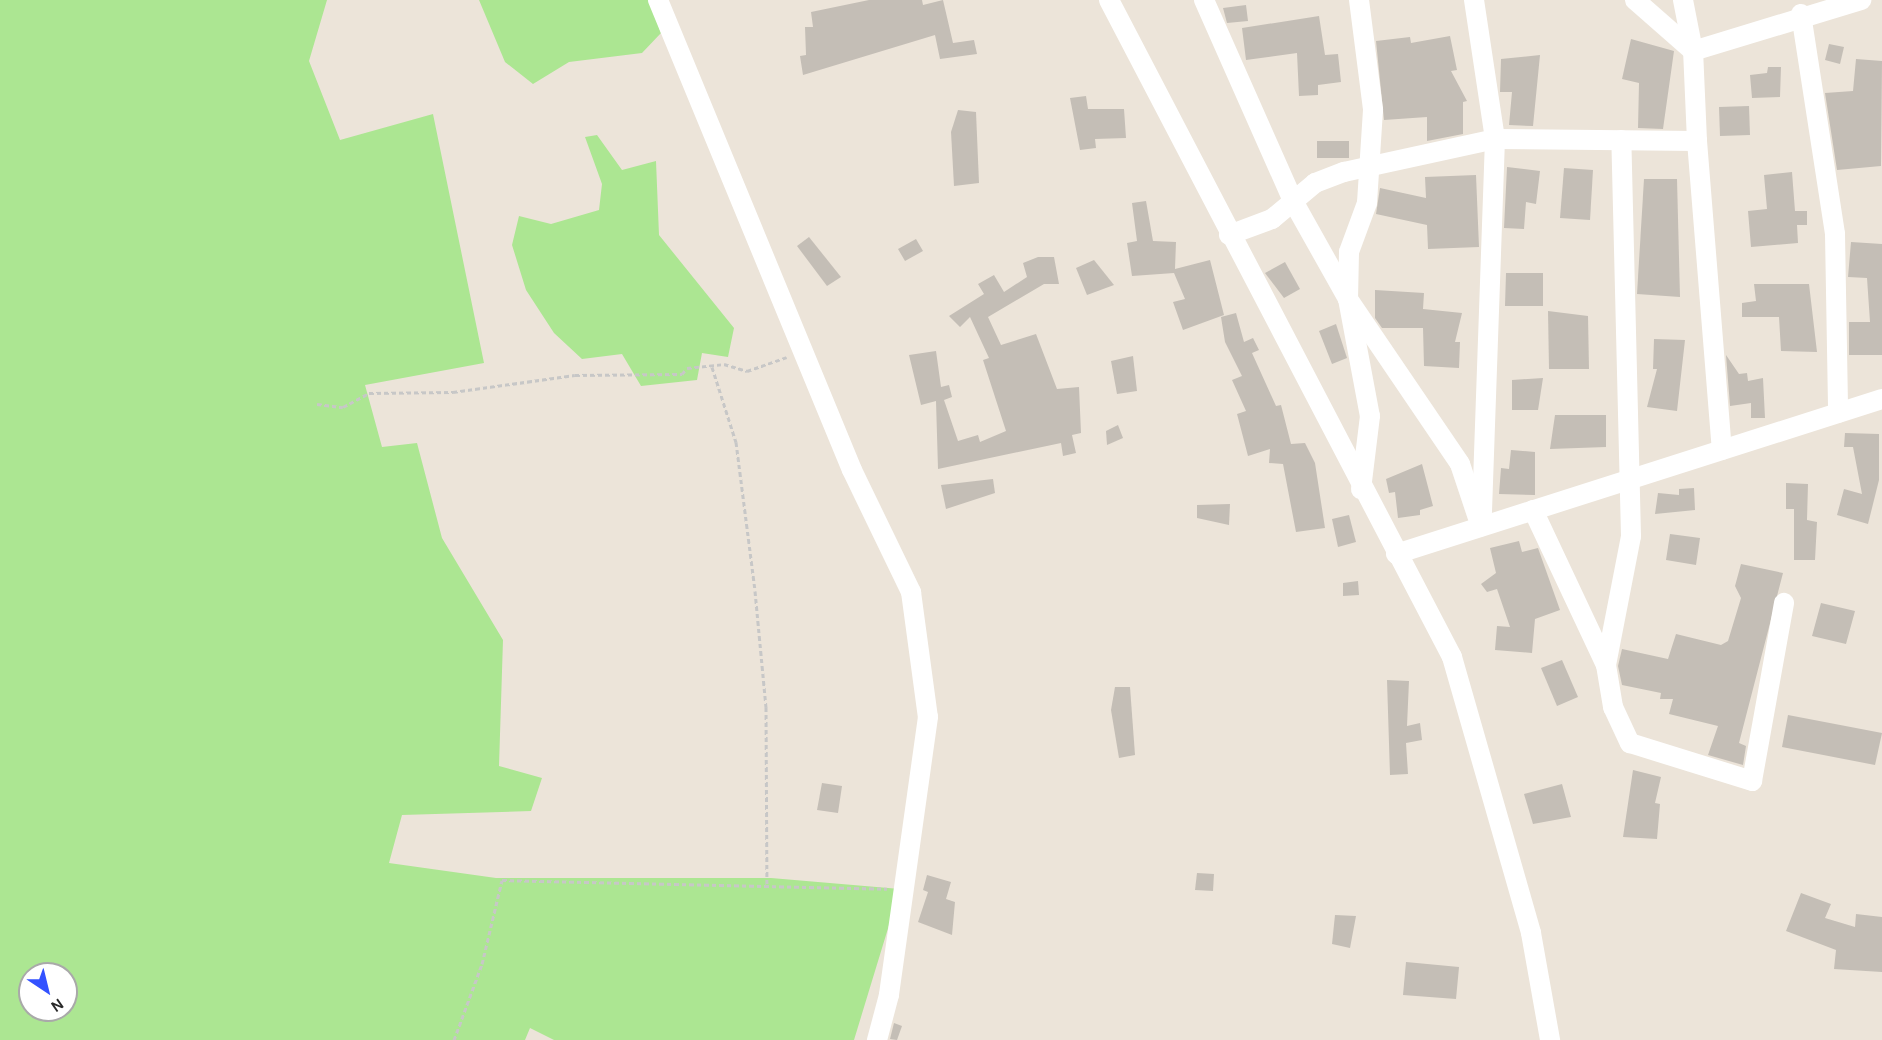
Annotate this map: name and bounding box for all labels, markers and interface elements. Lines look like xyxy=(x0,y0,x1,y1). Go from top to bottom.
north arrow xyxy=(18,962,78,1022)
text: N xyxy=(47,994,68,1017)

